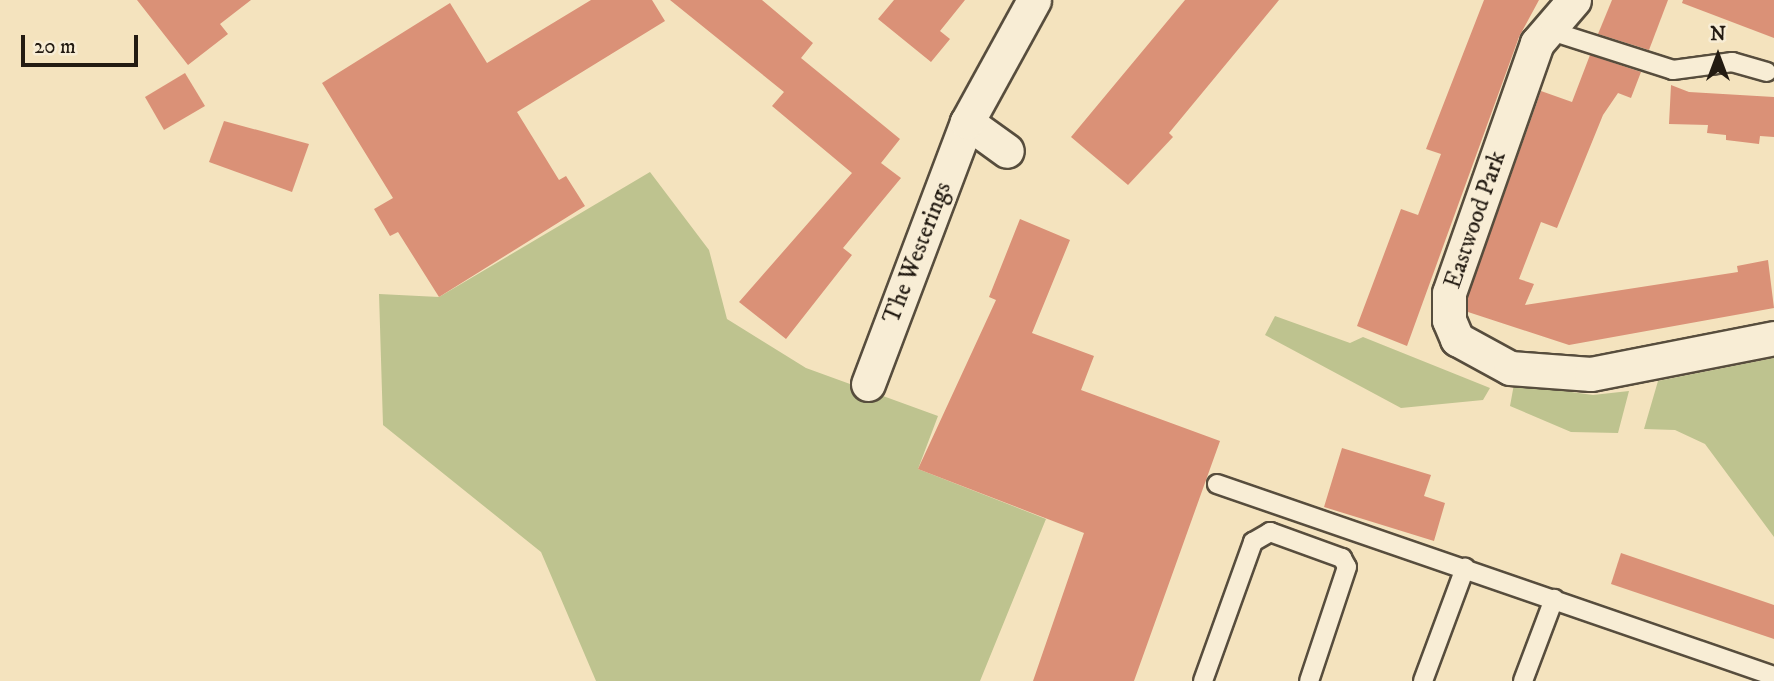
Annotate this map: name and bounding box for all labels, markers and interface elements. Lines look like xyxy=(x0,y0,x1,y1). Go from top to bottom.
scale bar xyxy=(24,21,142,65)
north arrow xyxy=(1683,21,1753,91)
text: N xyxy=(1710,23,1726,46)
text: 20 m xyxy=(34,34,76,60)
street label: Eastwood Park xyxy=(1439,147,1513,293)
street label: The Westerings xyxy=(878,178,958,328)

